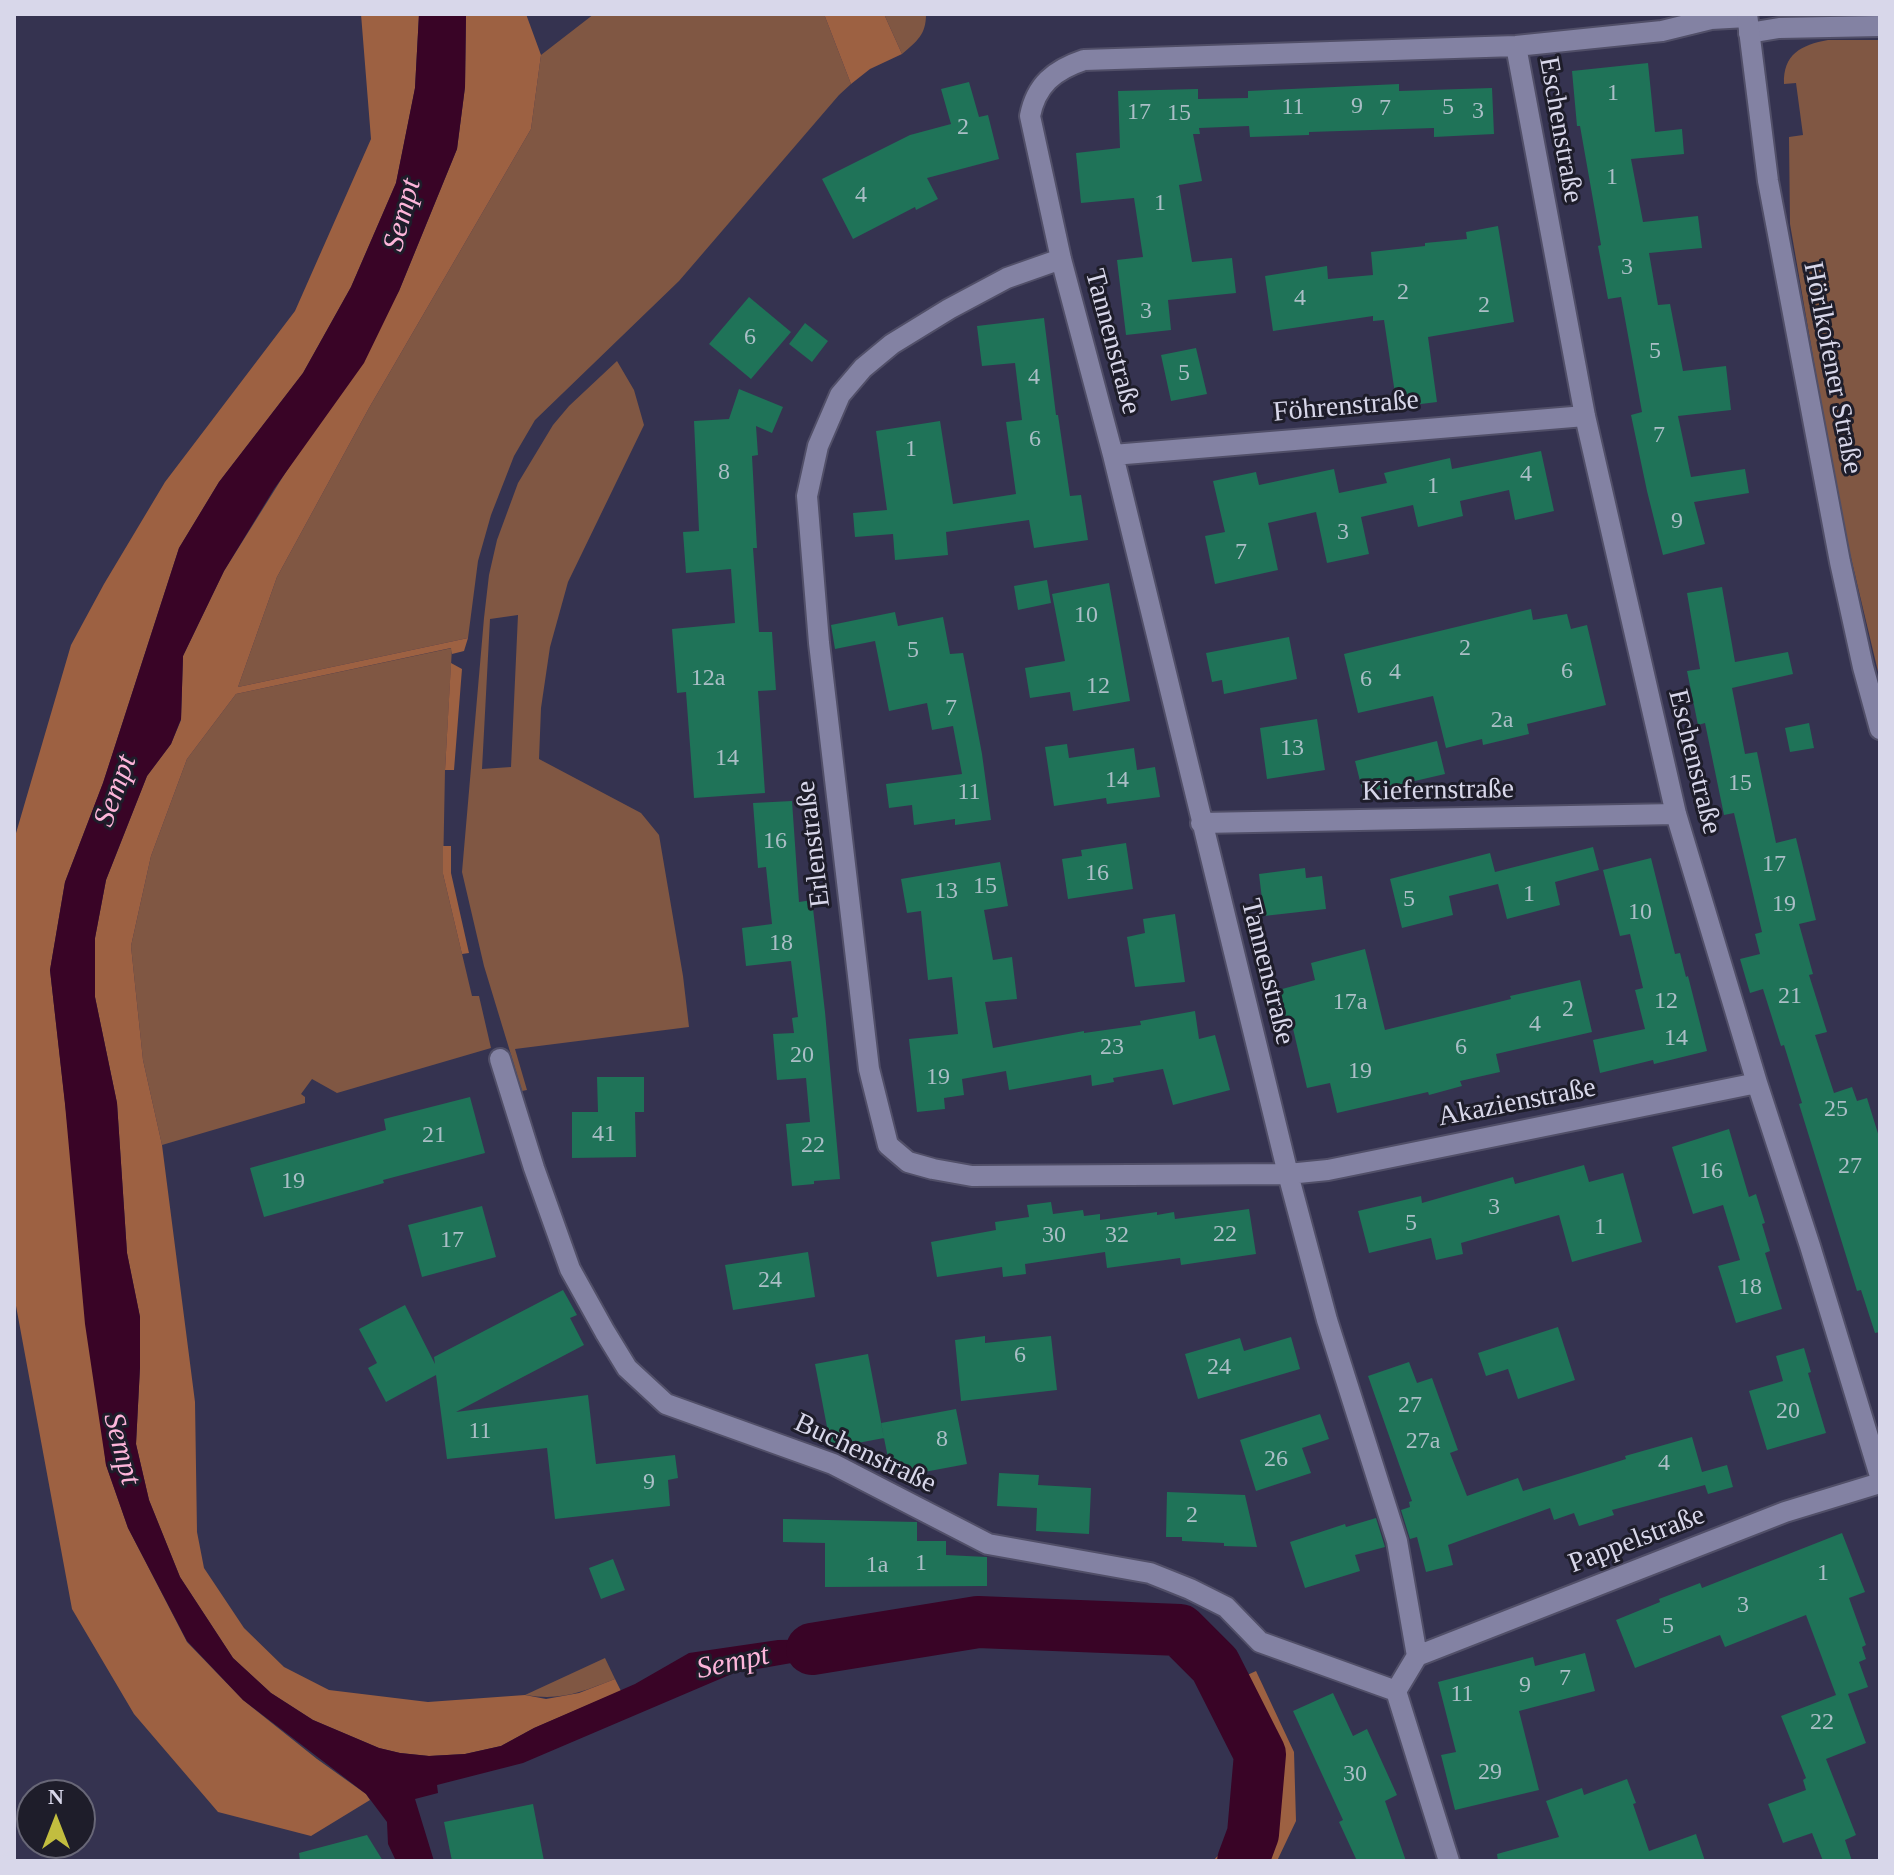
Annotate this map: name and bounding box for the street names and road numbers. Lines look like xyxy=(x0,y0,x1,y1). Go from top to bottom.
street label: Eschenstraße xyxy=(1531,54,1589,206)
street label: Hörlkofener Straße xyxy=(1795,259,1869,477)
street label: Tannenstraße xyxy=(1077,266,1147,418)
street label: Föhrenstraße xyxy=(1272,384,1420,430)
street label: Eschenstraße xyxy=(1660,686,1728,838)
street label: Kiefernstraße xyxy=(1362,773,1514,809)
street label: Erlenstraße xyxy=(790,779,838,909)
street label: Tannenstraße xyxy=(1233,896,1301,1048)
street label: Akazienstraße xyxy=(1435,1071,1599,1135)
street label: Buchenstraße xyxy=(789,1407,941,1501)
street label: Pappelstraße xyxy=(1564,1499,1710,1581)

